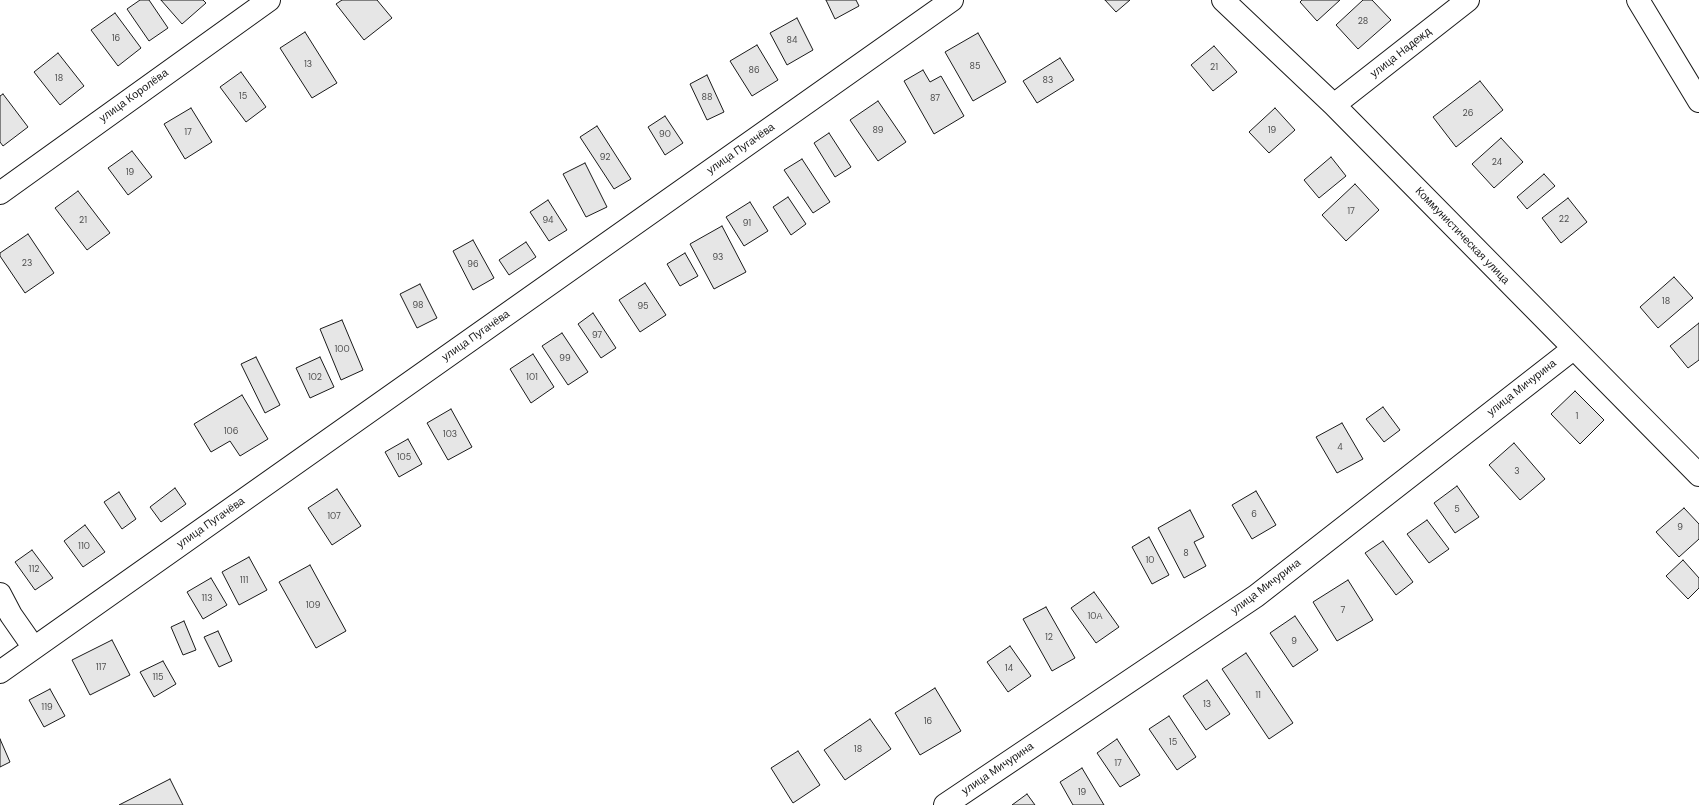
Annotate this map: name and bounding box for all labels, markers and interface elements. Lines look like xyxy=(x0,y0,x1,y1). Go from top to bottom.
house number: 28 xyxy=(1358,17,1368,27)
street label: улица Надежд xyxy=(1368,25,1434,81)
house number: 16 xyxy=(112,34,120,44)
house number: 84 xyxy=(787,36,797,46)
house number: 13 xyxy=(304,60,312,70)
house number: 85 xyxy=(970,62,980,72)
house number: 21 xyxy=(1210,63,1218,73)
house number: 86 xyxy=(748,66,760,76)
street label: улица Королёва xyxy=(97,67,171,125)
house number: 18 xyxy=(55,74,63,84)
house number: 83 xyxy=(1043,76,1053,86)
house number: 15 xyxy=(239,92,247,102)
house number: 88 xyxy=(702,93,712,103)
house number: 87 xyxy=(930,94,940,104)
house number: 26 xyxy=(1463,109,1473,119)
street label: улица Пугачёва xyxy=(704,121,778,177)
house number: 89 xyxy=(873,126,883,136)
house number: 19 xyxy=(1268,126,1276,136)
house number: 17 xyxy=(184,128,192,138)
house number: 90 xyxy=(659,130,671,140)
house number: 92 xyxy=(600,153,610,163)
house number: 24 xyxy=(1492,158,1502,168)
house number: 19 xyxy=(126,168,134,178)
street label: Коммунистическая улица xyxy=(1412,185,1512,287)
house number: 17 xyxy=(1347,207,1355,217)
house number: 22 xyxy=(1559,215,1569,225)
house number: 21 xyxy=(79,216,87,226)
house number: 94 xyxy=(542,216,554,226)
house number: 91 xyxy=(743,219,751,229)
house number: 93 xyxy=(713,253,723,263)
house number: 23 xyxy=(22,259,32,269)
house number: 96 xyxy=(467,260,479,270)
house number: 18 xyxy=(1662,297,1670,307)
house number: 98 xyxy=(413,301,423,311)
house number: 95 xyxy=(637,302,649,312)
street label: улица Пугачёва xyxy=(439,308,513,364)
house number: 97 xyxy=(592,331,602,341)
house number: 100 xyxy=(334,345,350,355)
house number: 99 xyxy=(559,354,571,364)
street label: улица Мичурина xyxy=(1485,357,1559,419)
house number: 102 xyxy=(308,373,322,383)
house number: 101 xyxy=(526,373,538,383)
house number: 1 xyxy=(1576,412,1578,422)
house number: 106 xyxy=(224,427,238,437)
house number: 103 xyxy=(443,430,457,440)
house number: 4 xyxy=(1337,443,1343,453)
house number: 105 xyxy=(397,453,411,463)
house number: 3 xyxy=(1514,467,1520,477)
street label: улица Пугачёва xyxy=(174,495,248,551)
house number: 5 xyxy=(1454,505,1460,515)
house number: 6 xyxy=(1251,510,1257,520)
house number: 107 xyxy=(327,512,341,522)
house number: 9 xyxy=(1677,523,1683,533)
house number: 110 xyxy=(78,542,90,552)
house number: 8 xyxy=(1183,549,1189,559)
house number: 10 xyxy=(1146,556,1154,566)
street label: улица Мичурина xyxy=(1228,556,1304,618)
house number: 112 xyxy=(29,565,39,575)
house number: 111 xyxy=(240,576,248,586)
house number: 113 xyxy=(202,594,212,604)
house number: 109 xyxy=(306,601,320,611)
house number: 7 xyxy=(1341,606,1345,616)
house number: 10А xyxy=(1088,612,1102,622)
house number: 12 xyxy=(1045,633,1053,643)
house number: 9 xyxy=(1291,637,1297,647)
house number: 117 xyxy=(96,663,106,673)
house number: 14 xyxy=(1005,664,1013,674)
house number: 115 xyxy=(152,673,164,683)
house number: 11 xyxy=(1255,691,1261,701)
house number: 13 xyxy=(1203,700,1211,710)
house number: 119 xyxy=(41,703,53,713)
house number: 16 xyxy=(924,717,932,727)
house number: 15 xyxy=(1169,738,1177,748)
street label: улица Мичурина xyxy=(959,740,1037,798)
house number: 18 xyxy=(854,745,862,755)
house number: 17 xyxy=(1114,759,1122,769)
house number: 19 xyxy=(1078,788,1086,798)

